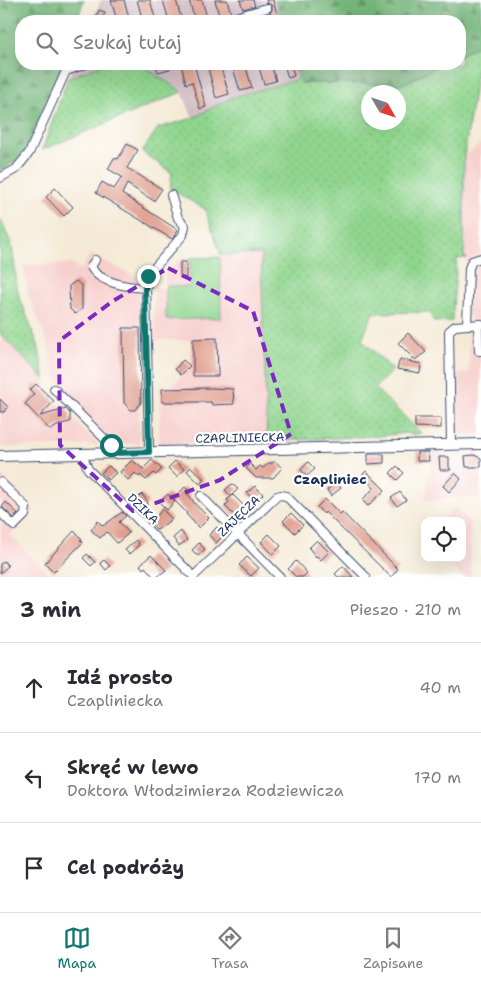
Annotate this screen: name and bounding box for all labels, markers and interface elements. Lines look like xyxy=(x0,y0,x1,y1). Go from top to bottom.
search box xyxy=(15,15,466,70)
icon: search xyxy=(33,29,61,57)
text: Szukaj tutaj xyxy=(73,30,182,55)
north arrow xyxy=(361,85,406,130)
route end xyxy=(137,265,160,288)
street label: CZAPLINIECKA xyxy=(195,429,285,447)
route start xyxy=(100,434,123,457)
district label: Czapliniec xyxy=(293,470,367,488)
street label: DZIKA xyxy=(124,490,162,528)
street label: ZAJĘCZA xyxy=(215,492,264,540)
map controls xyxy=(421,517,466,562)
button: locate xyxy=(421,517,466,562)
text: 3 min xyxy=(20,596,81,624)
text: Pieszo · 210 m xyxy=(350,599,461,620)
text: Idź prosto xyxy=(67,665,173,690)
icon: ahead xyxy=(20,674,48,702)
text: 40 m xyxy=(419,677,461,698)
text: Czapliniecka xyxy=(67,690,163,711)
text: Skręć w lewo xyxy=(67,755,199,780)
icon: left xyxy=(20,764,48,792)
text: 170 m xyxy=(414,767,461,788)
text: Doktora Włodzimierza Rodziewicza xyxy=(67,780,344,801)
icon: arrive xyxy=(20,854,48,882)
text: Cel podróży xyxy=(67,855,184,880)
tab: Mapa xyxy=(57,924,96,972)
tab: Trasa xyxy=(211,924,248,972)
tab: Zapisane xyxy=(363,924,424,972)

